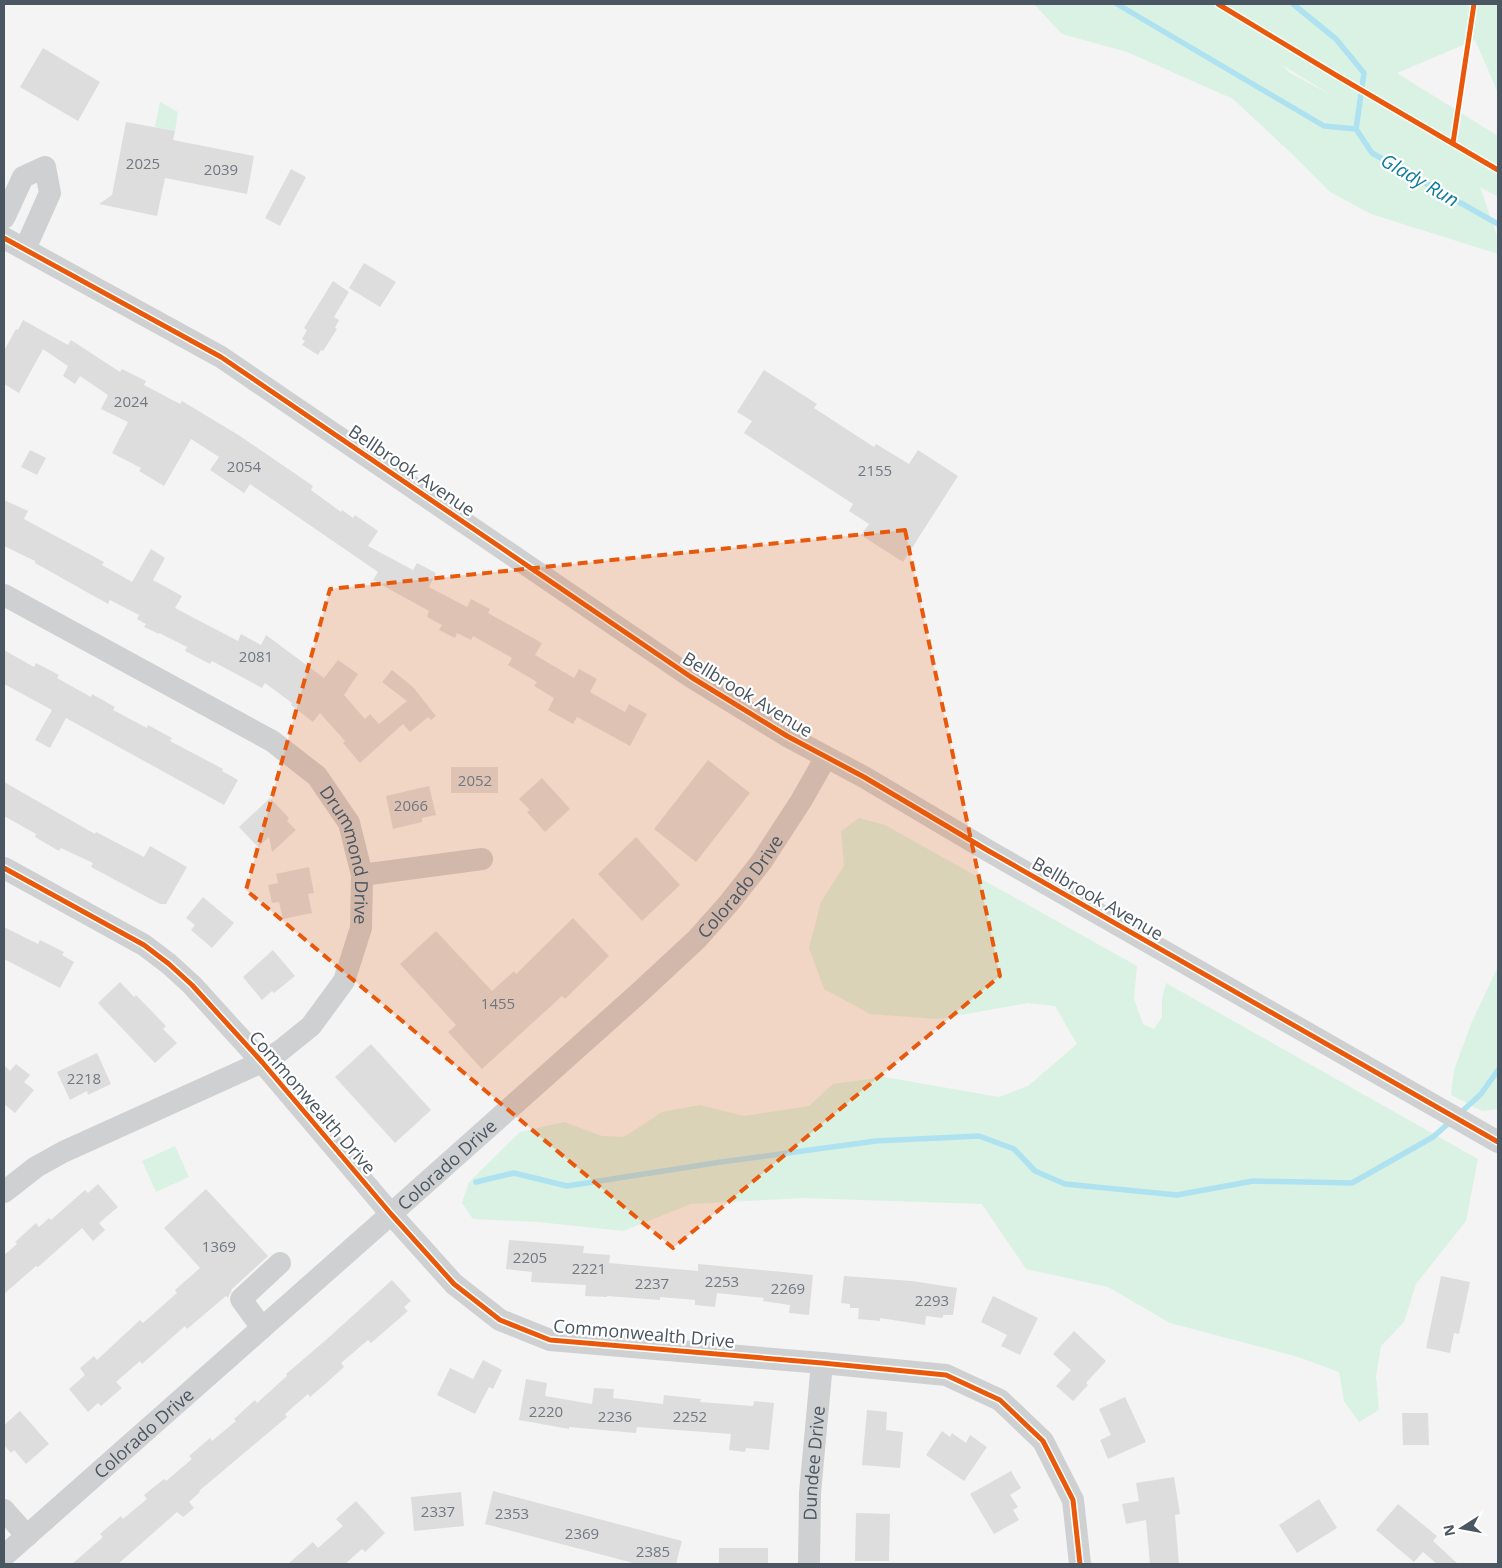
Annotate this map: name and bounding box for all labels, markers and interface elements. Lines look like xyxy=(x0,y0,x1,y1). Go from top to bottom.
water label: Glady Run xyxy=(1376,147,1464,213)
house number: 2025 xyxy=(126,153,160,173)
house number: 2039 xyxy=(204,159,238,179)
house number: 2024 xyxy=(114,391,149,411)
street label: Bellbrook Avenue xyxy=(344,419,480,521)
house number: 2054 xyxy=(227,456,262,476)
house number: 2155 xyxy=(858,460,892,480)
house number: 2081 xyxy=(239,646,273,666)
street label: Bellbrook Avenue xyxy=(679,646,817,742)
house number: 2052 xyxy=(458,770,492,790)
street label: Drummond Drive xyxy=(315,780,374,925)
house number: 2066 xyxy=(394,795,428,815)
street label: Colorado Drive xyxy=(692,830,788,943)
street label: Bellbrook Avenue xyxy=(1028,851,1168,945)
house number: 1455 xyxy=(481,993,515,1013)
street label: Commonwealth Drive xyxy=(244,1025,382,1179)
house number: 2218 xyxy=(67,1068,101,1088)
street label: Colorado Drive xyxy=(392,1114,501,1215)
house number: 1369 xyxy=(202,1236,236,1256)
house number: 2205 xyxy=(513,1247,547,1267)
house number: 2221 xyxy=(572,1258,606,1278)
house number: 2253 xyxy=(705,1271,739,1291)
house number: 2237 xyxy=(635,1273,669,1293)
house number: 2269 xyxy=(771,1278,805,1298)
house number: 2293 xyxy=(915,1290,949,1310)
street label: Commonwealth Drive xyxy=(552,1313,736,1353)
street label: Colorado Drive xyxy=(88,1382,198,1483)
house number: 2220 xyxy=(529,1401,563,1421)
street label: Dundee Drive xyxy=(798,1405,830,1521)
house number: 2236 xyxy=(598,1406,632,1426)
house number: 2252 xyxy=(673,1406,707,1426)
house number: 2337 xyxy=(421,1501,455,1521)
house number: 2353 xyxy=(495,1503,529,1523)
north arrow xyxy=(1437,1503,1487,1553)
house number: 2369 xyxy=(565,1523,599,1543)
text: N xyxy=(1438,1523,1459,1538)
house number: 2385 xyxy=(636,1541,670,1561)

